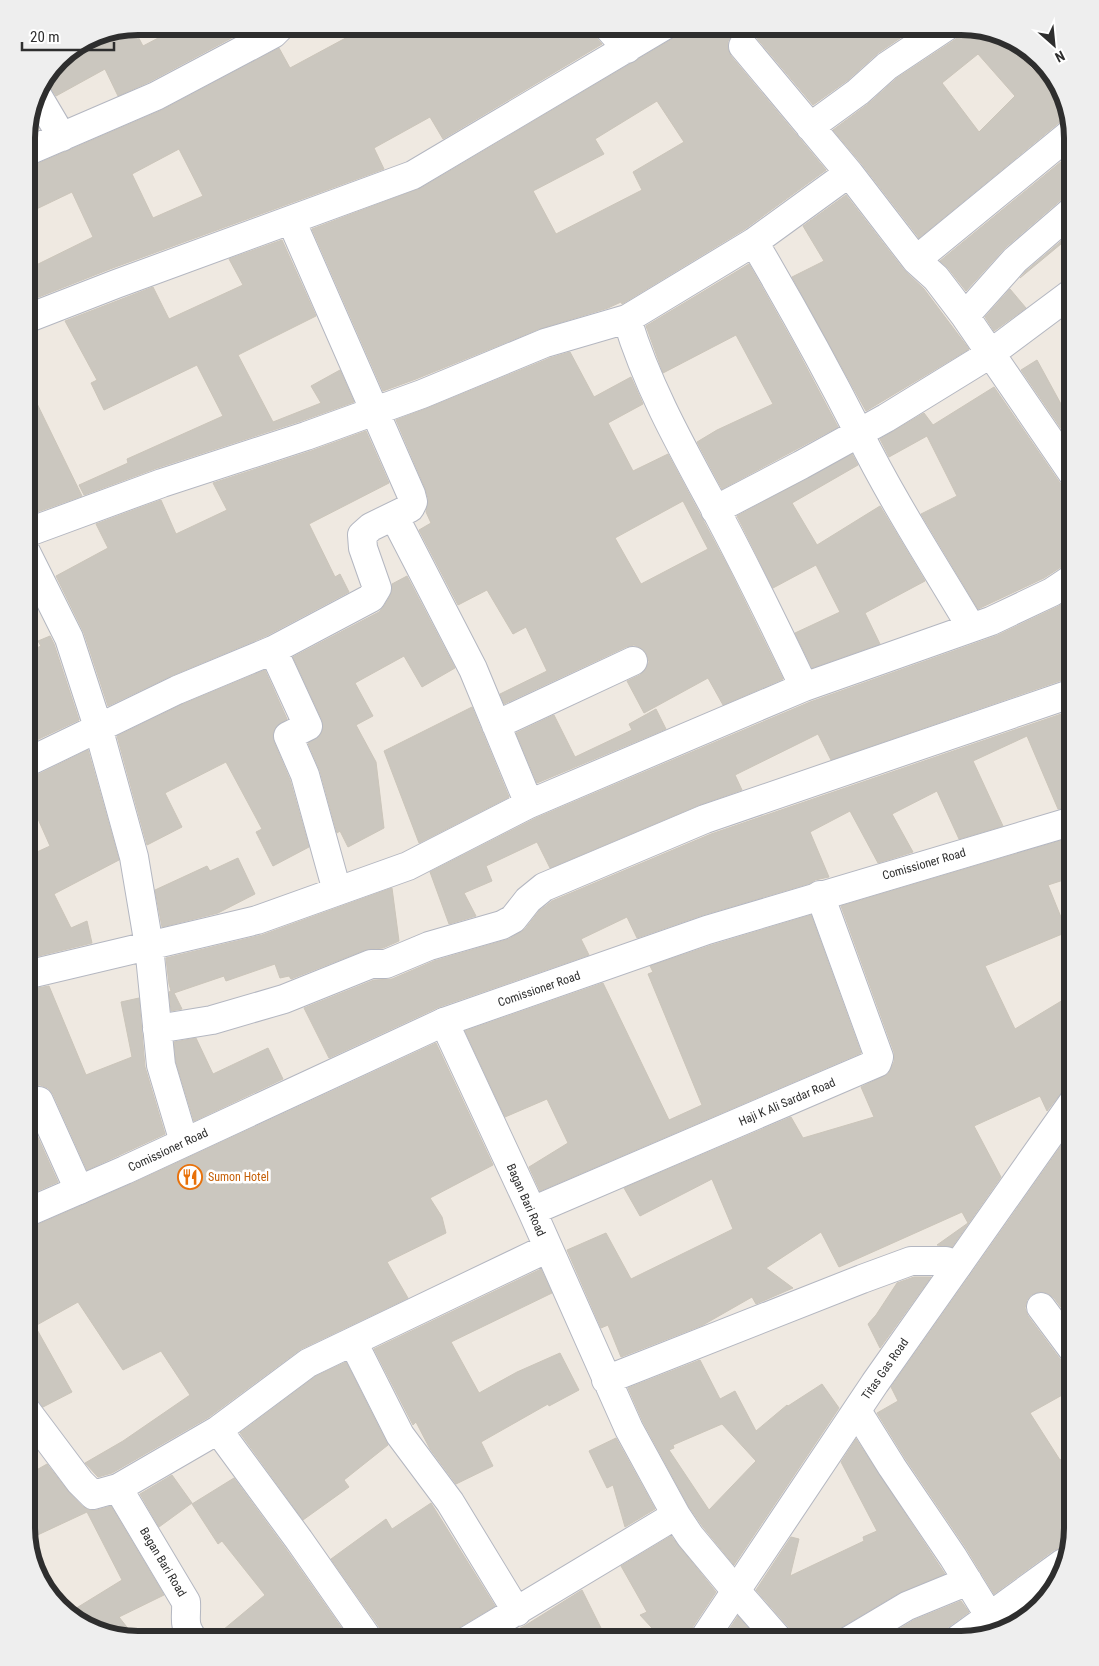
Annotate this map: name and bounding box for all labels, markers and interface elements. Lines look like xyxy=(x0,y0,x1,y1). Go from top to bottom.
scale bar xyxy=(22,20,115,52)
north arrow xyxy=(1029,20,1079,70)
text: 20 m xyxy=(30,28,60,46)
text: N xyxy=(1052,48,1067,66)
street label: Comissioner Road xyxy=(881,845,967,883)
street label: Comissioner Road xyxy=(496,968,582,1010)
street label: Haji K Ali Sardar Road xyxy=(737,1075,837,1129)
street label: Comissioner Road xyxy=(126,1125,210,1175)
street label: Bagan Bari Road xyxy=(504,1161,548,1239)
restaurant icon: Sumon Hotel xyxy=(177,1164,203,1190)
place label: Sumon Hotel xyxy=(208,1170,269,1184)
street label: Titas Gas Road xyxy=(859,1336,911,1402)
street label: Bagan Bari Road xyxy=(137,1525,189,1599)

